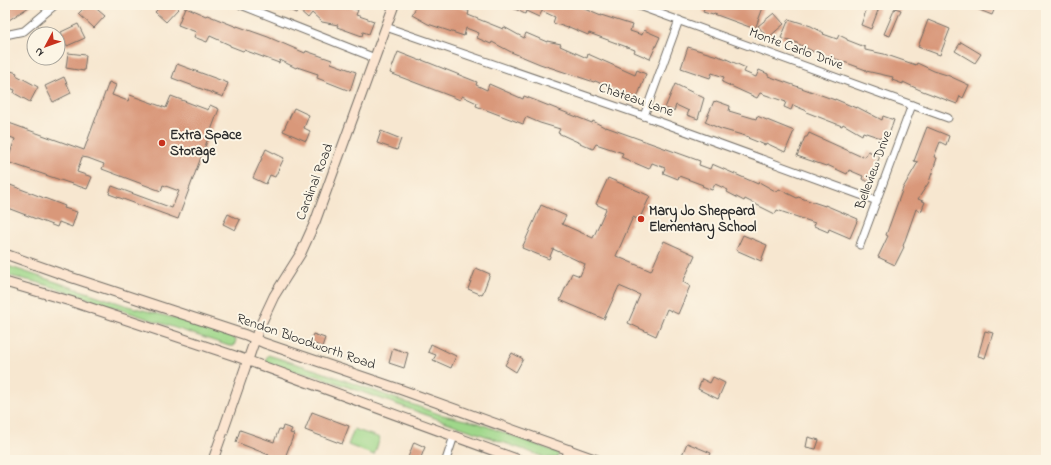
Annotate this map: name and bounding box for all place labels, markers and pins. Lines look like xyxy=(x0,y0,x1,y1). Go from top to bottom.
place label: Extra Space Storage xyxy=(170,125,242,164)
marker: Extra Space Storage xyxy=(157,138,167,148)
place label: Mary Jo Sheppard Elementary School xyxy=(649,201,757,240)
marker: Mary Jo Sheppard Elementary School xyxy=(636,214,646,224)

